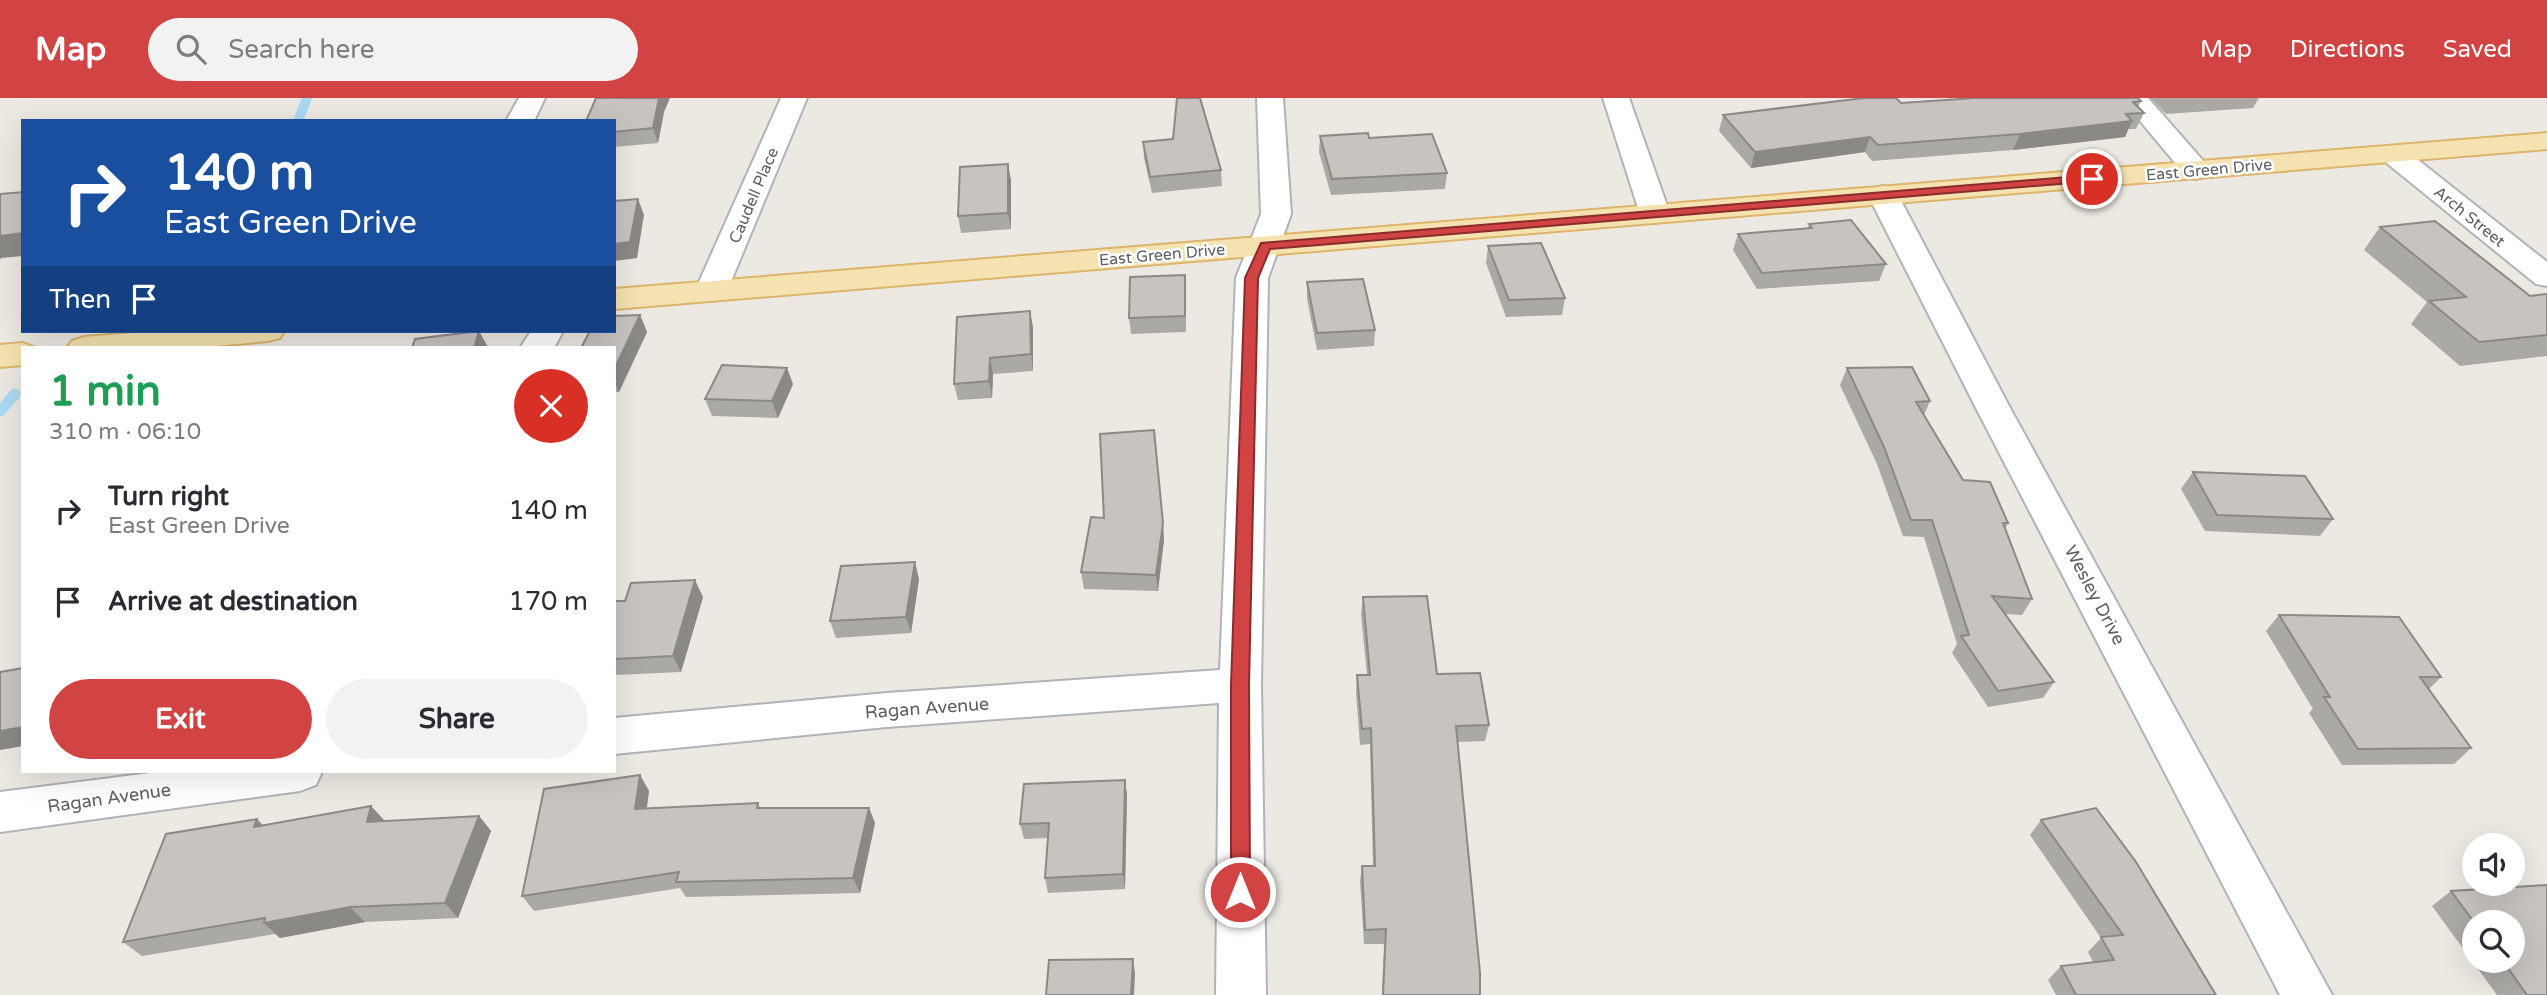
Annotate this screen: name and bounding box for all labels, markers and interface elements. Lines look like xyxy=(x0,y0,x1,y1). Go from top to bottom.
search box xyxy=(148,18,638,81)
text: Map xyxy=(35,30,106,69)
icon: search xyxy=(172,30,210,68)
text: Search here xyxy=(228,34,374,65)
text: Map xyxy=(2200,35,2252,64)
text: Directions xyxy=(2290,35,2405,64)
text: Saved xyxy=(2443,35,2512,64)
text: 140 m xyxy=(164,144,314,203)
street label: Caudell Place xyxy=(725,144,783,246)
icon: right xyxy=(49,147,140,238)
pin xyxy=(2062,149,2122,209)
street label: East Green Drive xyxy=(2145,155,2273,185)
icon: arrive xyxy=(2073,160,2111,198)
street label: Arch Street xyxy=(2430,182,2509,252)
text: East Green Drive xyxy=(164,204,417,242)
street label: East Green Drive xyxy=(1098,240,1226,270)
icon: arrive xyxy=(125,280,163,318)
text: Then xyxy=(49,284,111,315)
text: 1 min xyxy=(49,366,161,417)
button: close xyxy=(514,369,588,443)
text: 310 m · 06:10 xyxy=(49,418,201,446)
text: Turn right xyxy=(108,481,229,512)
icon: right xyxy=(49,492,87,530)
text: 140 m xyxy=(508,495,588,526)
text: East Green Drive xyxy=(108,512,290,540)
street label: Wesley Drive xyxy=(2060,542,2130,648)
icon: arrive xyxy=(49,583,87,621)
text: Arrive at destination xyxy=(108,586,358,617)
text: 170 m xyxy=(508,586,588,617)
button: Exit xyxy=(49,679,312,759)
button: Share xyxy=(326,679,588,759)
street label: Ragan Avenue xyxy=(864,693,990,723)
street label: Ragan Avenue xyxy=(46,778,172,818)
map controls xyxy=(2462,833,2525,973)
button: sound xyxy=(2462,833,2525,896)
position arrow xyxy=(1203,855,1277,929)
button: search xyxy=(2462,910,2525,973)

